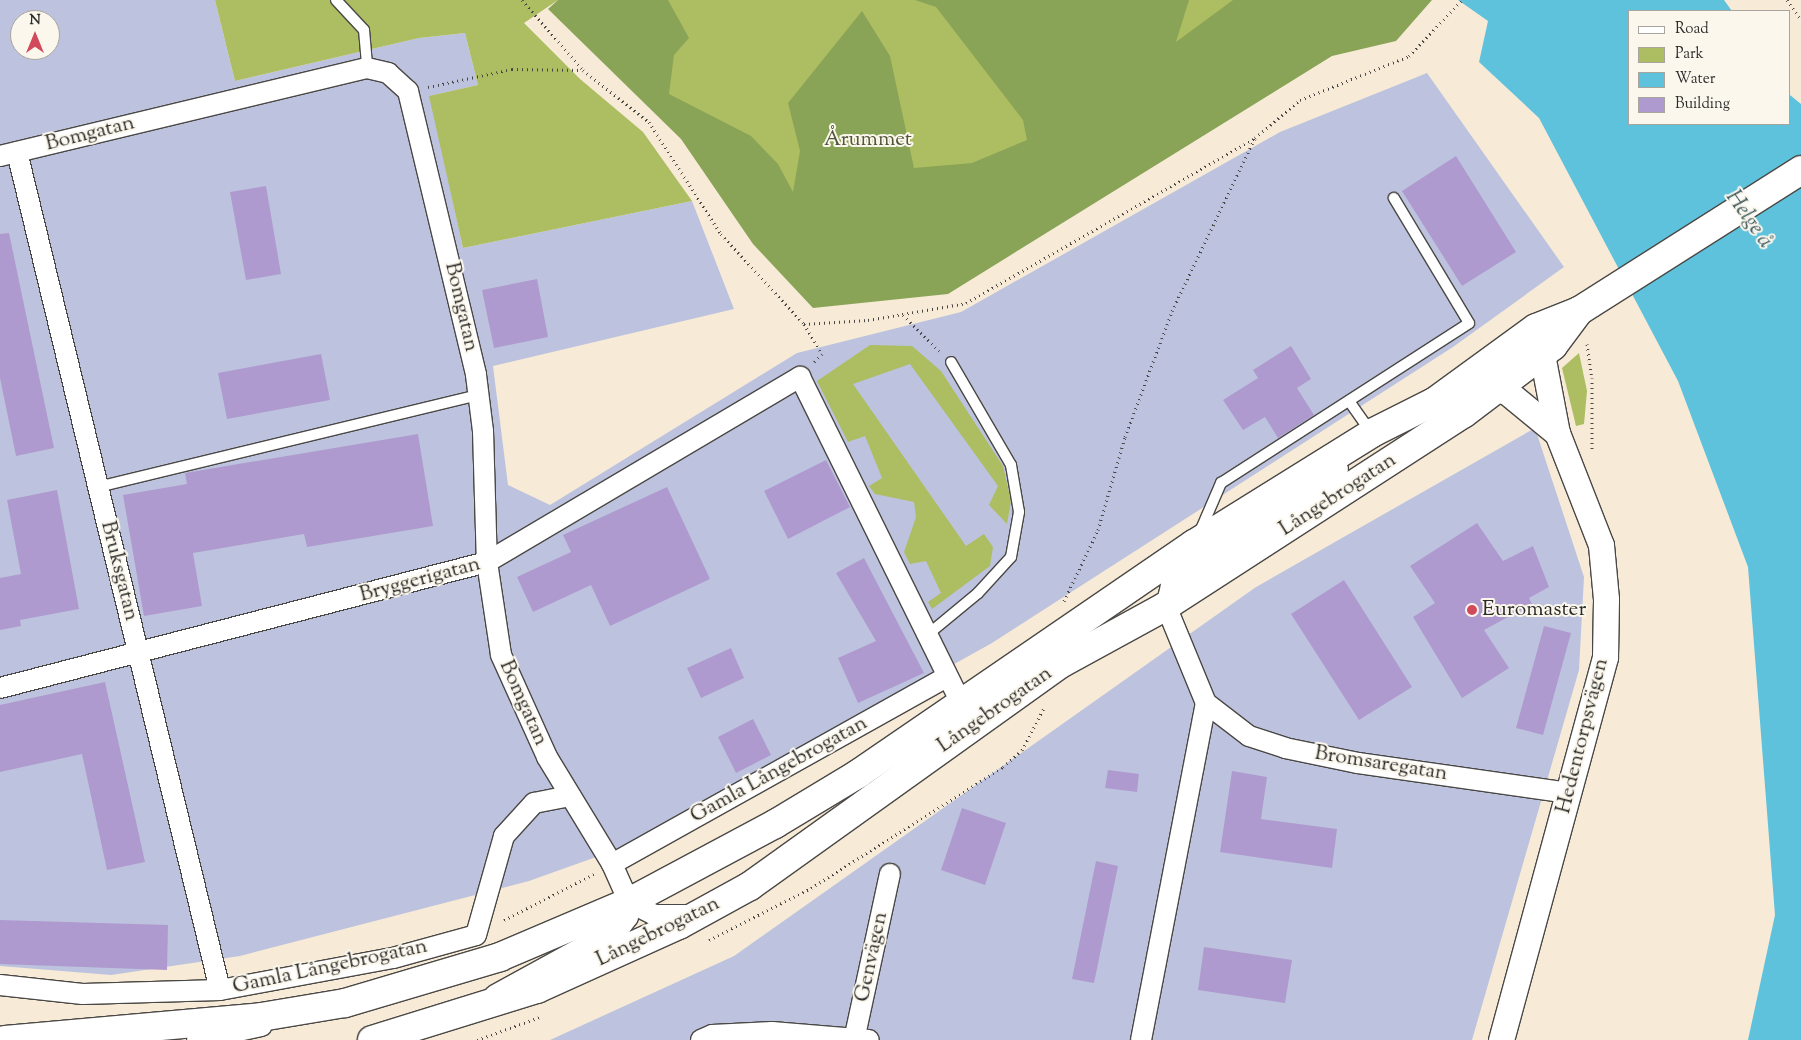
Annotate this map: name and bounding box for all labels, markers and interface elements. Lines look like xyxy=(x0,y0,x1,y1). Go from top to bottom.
north arrow xyxy=(10,10,60,60)
legend xyxy=(1628,10,1791,125)
text: N xyxy=(29,11,41,31)
text: Road xyxy=(1675,19,1709,40)
text: Park xyxy=(1675,44,1704,65)
text: Water xyxy=(1675,69,1715,90)
text: Building xyxy=(1675,94,1730,115)
street label: Bomgatan xyxy=(43,111,137,157)
park label: Årummet xyxy=(824,127,912,153)
water label: Helge å xyxy=(1719,186,1777,254)
street label: Bomgatan xyxy=(439,260,483,354)
street label: Långebrogatan xyxy=(1275,448,1401,542)
street label: Bruksgatan xyxy=(94,519,144,623)
street label: Bryggerigatan xyxy=(357,552,483,608)
place label: Euromaster xyxy=(1482,597,1586,623)
marker: Euromaster xyxy=(1466,604,1478,616)
street label: Bomgatan xyxy=(493,656,553,750)
street label: Hedentorpsvägen xyxy=(1552,656,1614,816)
street label: Långebrogatan xyxy=(933,661,1057,759)
street label: Gamla Långebrogatan xyxy=(686,711,872,829)
street label: Bromsaregatan xyxy=(1313,741,1449,787)
street label: Långebrogatan xyxy=(592,891,724,973)
street label: Genvägen xyxy=(850,910,894,1004)
street label: Gamla Långebrogatan xyxy=(230,934,430,1000)

